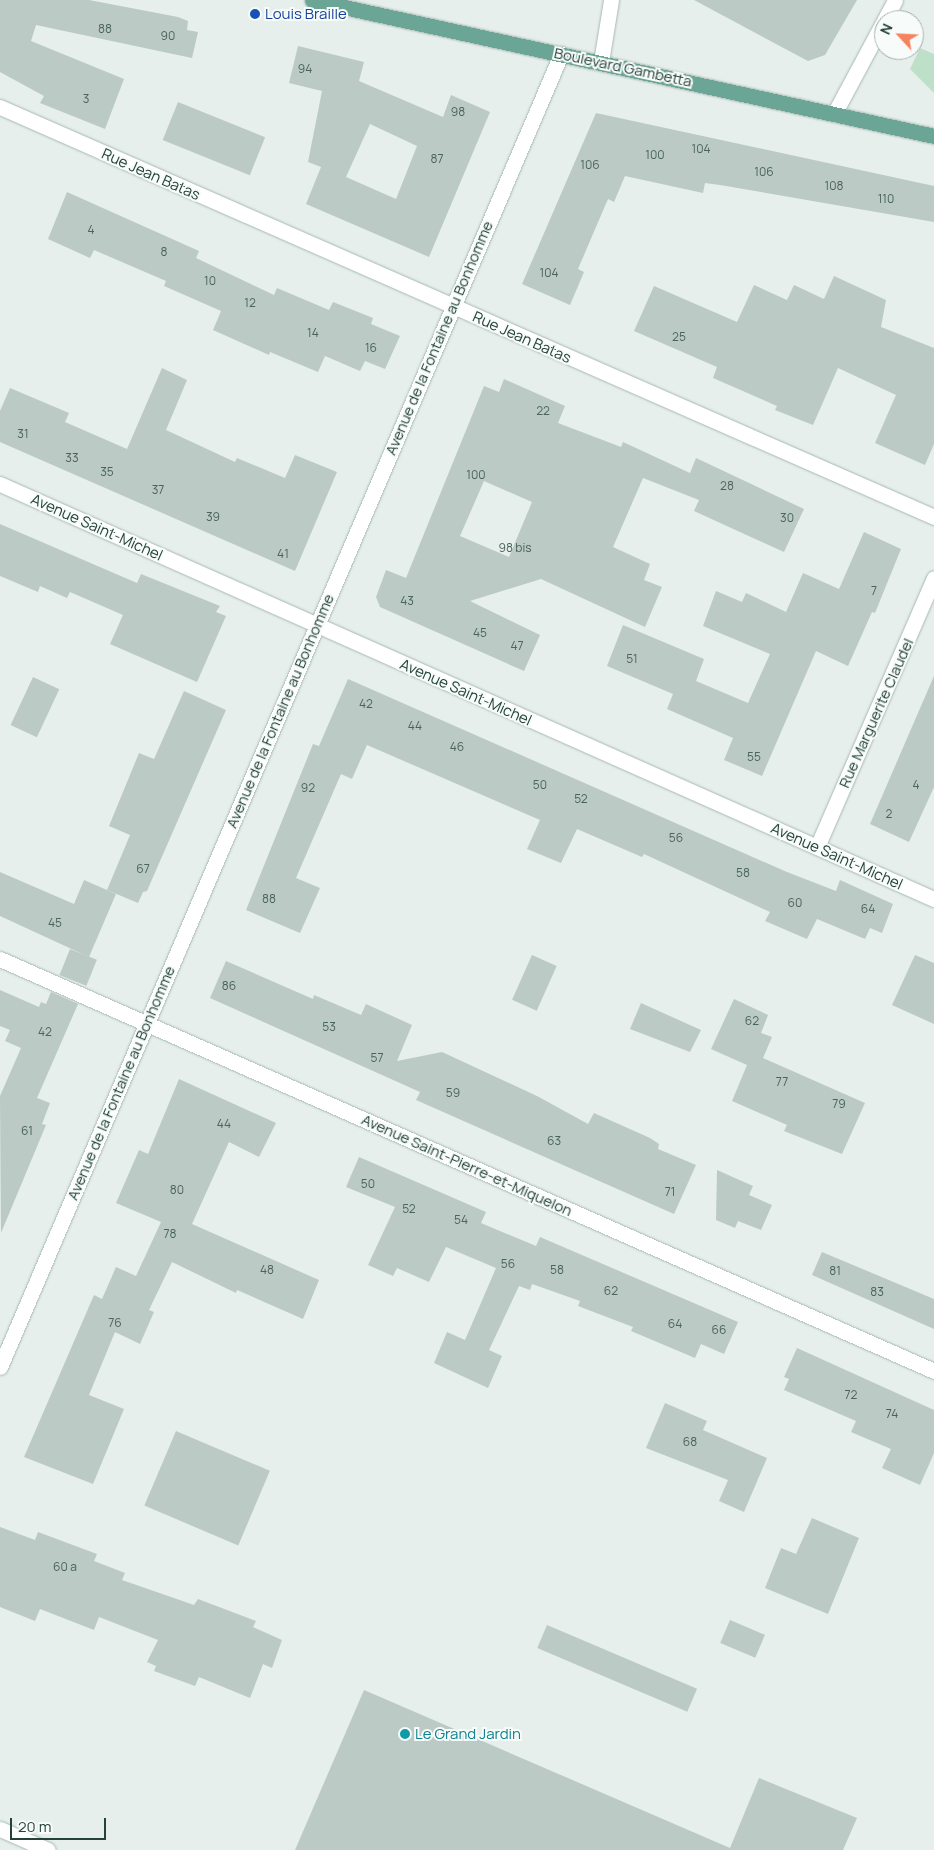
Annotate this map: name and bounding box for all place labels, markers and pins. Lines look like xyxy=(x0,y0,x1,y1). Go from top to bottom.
place label: Louis Braille xyxy=(265,5,347,23)
marker: Louis Braille xyxy=(249,8,261,20)
place label: Le Grand Jardin xyxy=(415,1725,521,1743)
marker: Le Grand Jardin xyxy=(399,1728,411,1740)

